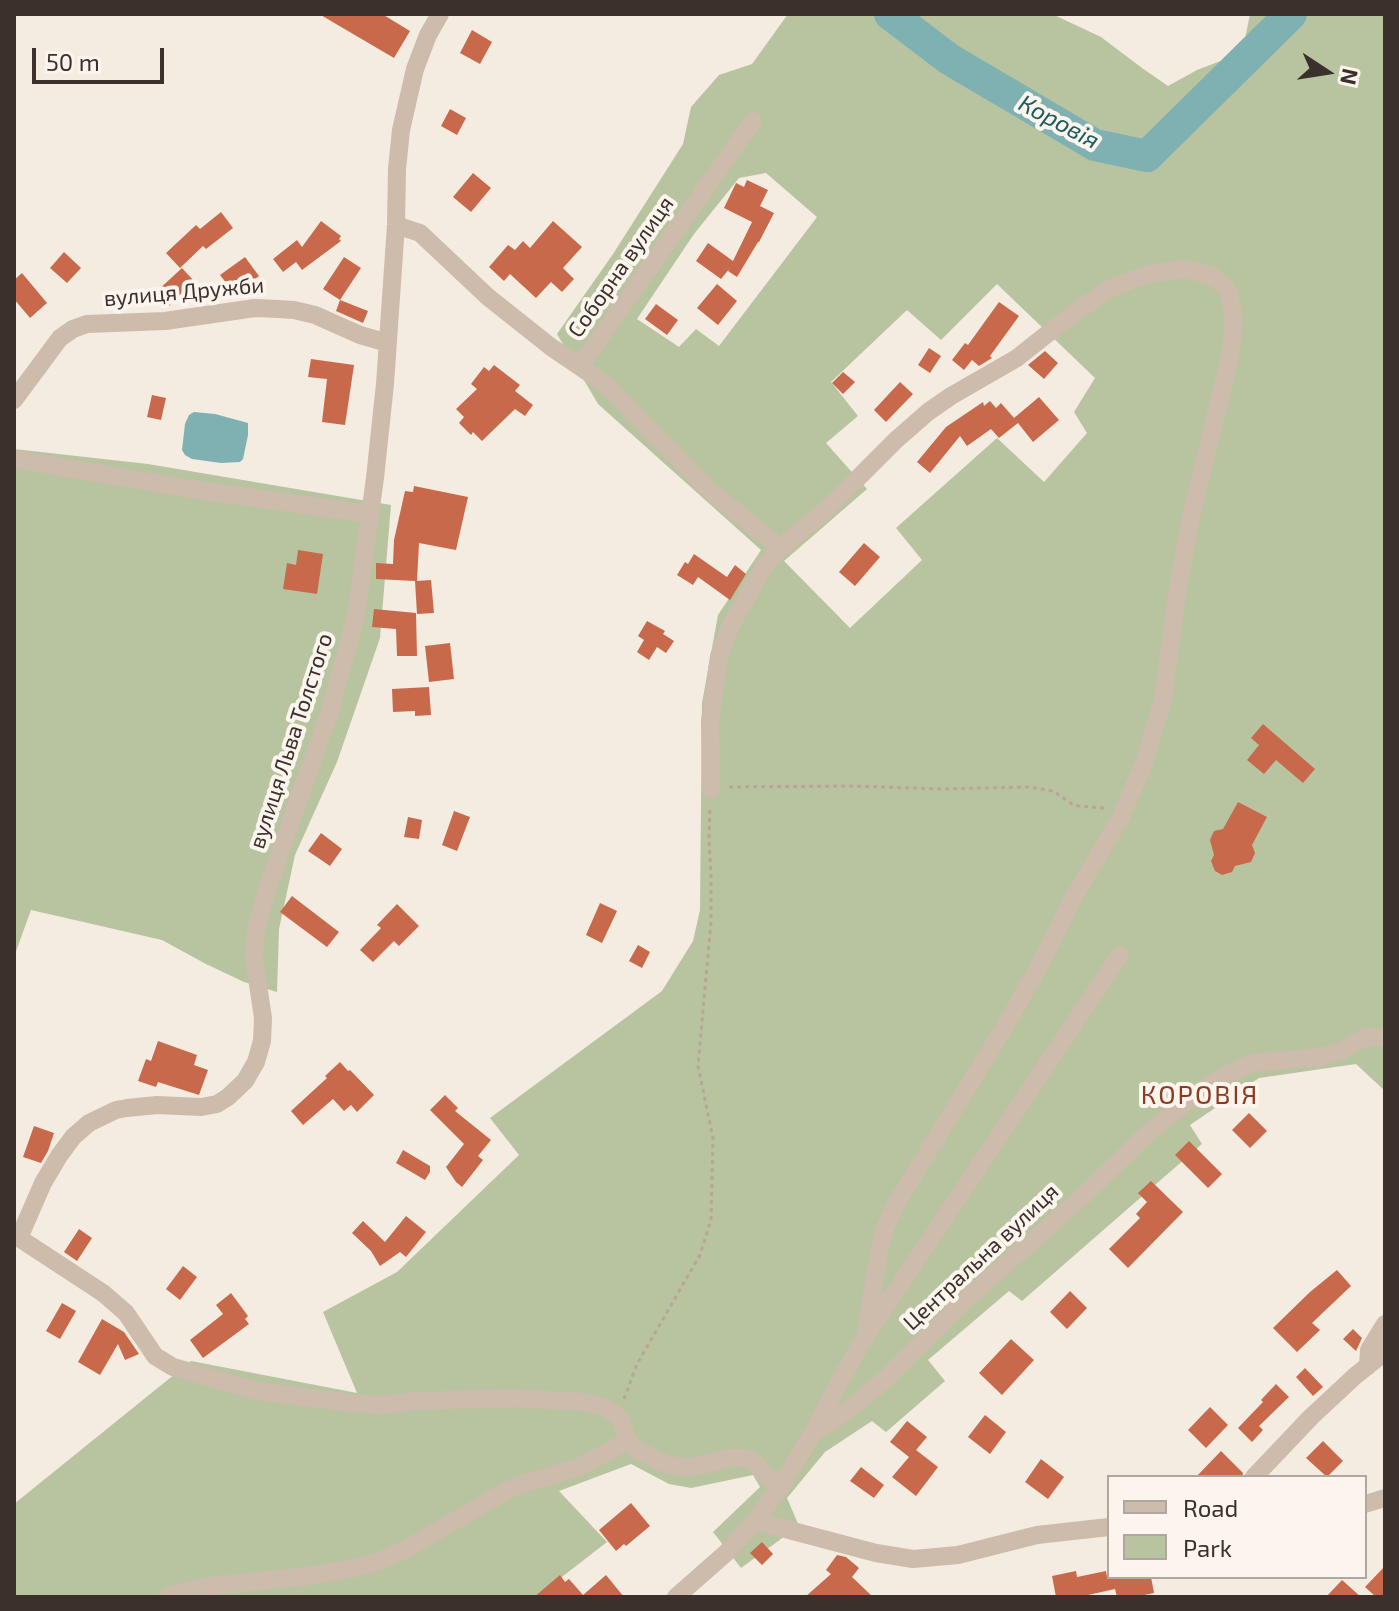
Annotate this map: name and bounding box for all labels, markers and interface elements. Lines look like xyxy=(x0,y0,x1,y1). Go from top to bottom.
scale bar xyxy=(36,32,168,82)
north arrow xyxy=(1287,32,1367,112)
text: 50 m xyxy=(46,47,100,76)
text: N xyxy=(1336,67,1365,87)
water label: Коровія xyxy=(1014,89,1104,155)
street label: Соборна вулиця xyxy=(563,191,679,343)
street label: вулиця Дружби xyxy=(103,272,265,312)
street label: вулиця Льва Толстого xyxy=(244,630,338,852)
district label: КОРОВІЯ xyxy=(1141,1079,1259,1111)
street label: Центральна вулиця xyxy=(898,1178,1064,1336)
legend xyxy=(1107,1475,1367,1579)
text: Road xyxy=(1183,1493,1238,1522)
text: Park xyxy=(1183,1533,1232,1562)

